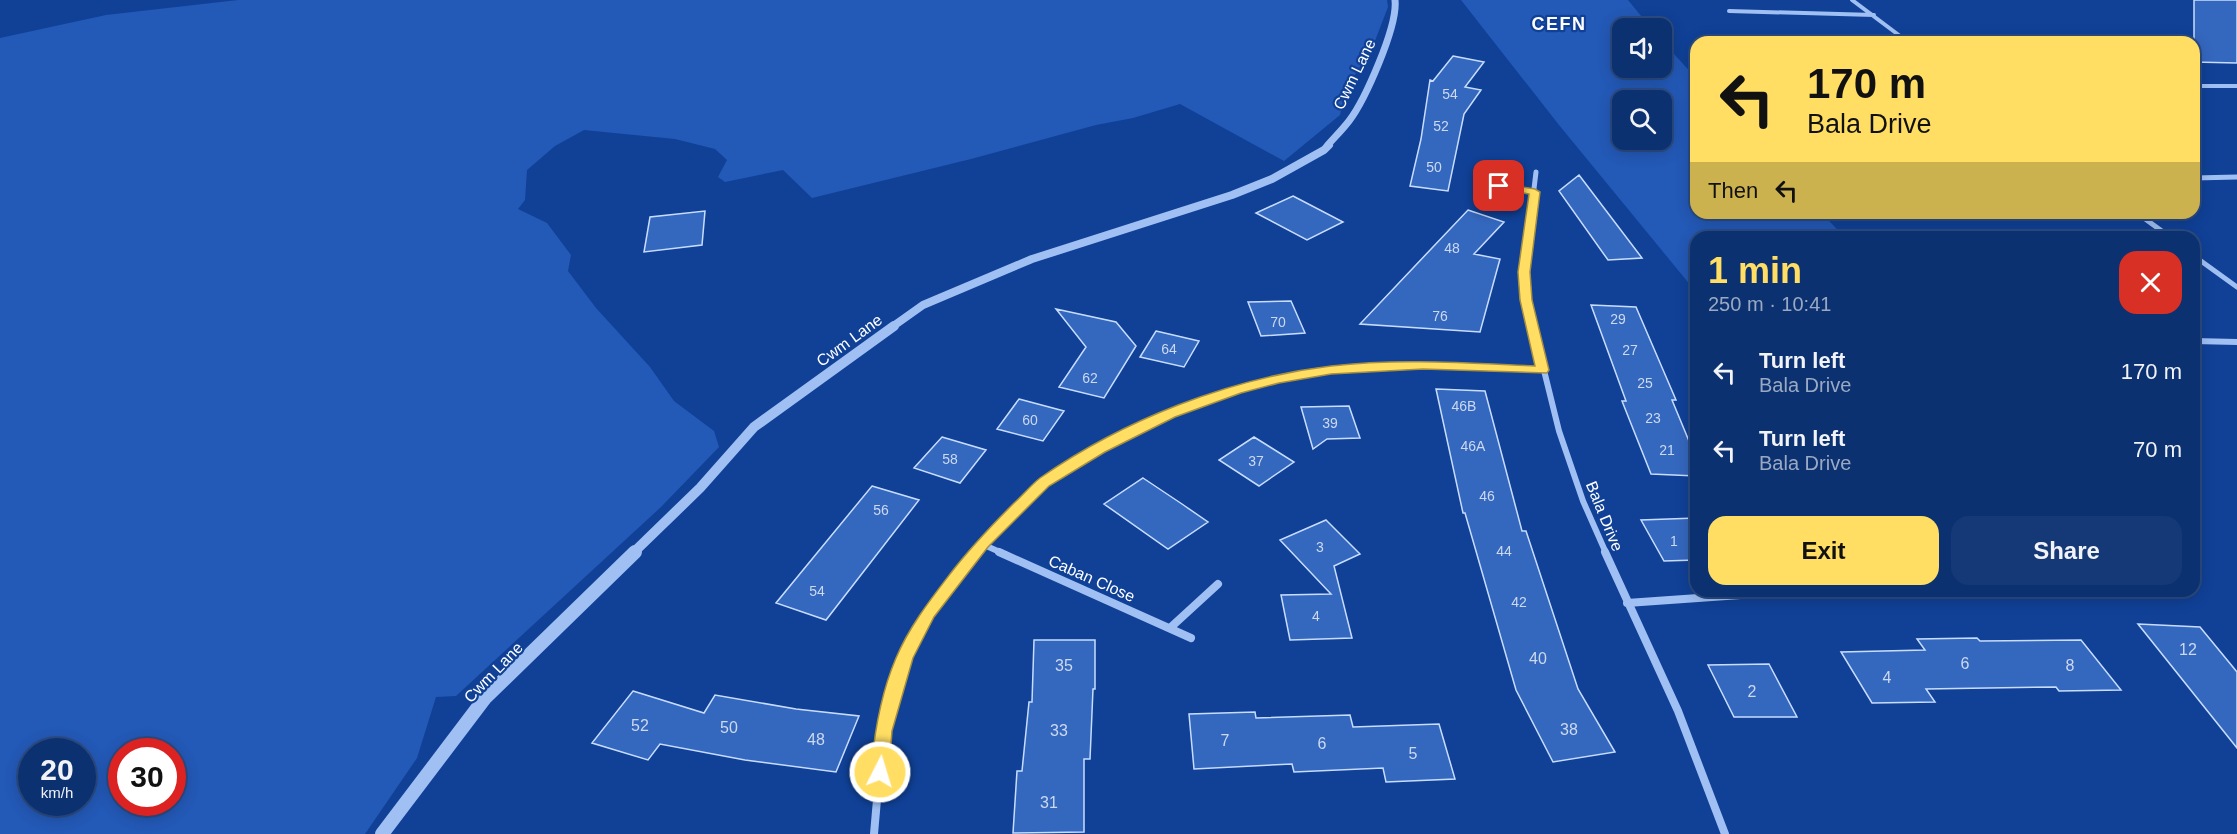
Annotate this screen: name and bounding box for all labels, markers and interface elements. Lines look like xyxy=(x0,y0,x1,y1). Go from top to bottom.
district label: CEFN xyxy=(1532,14,1587,34)
map controls xyxy=(1612,18,1672,150)
button: sound xyxy=(1612,18,1672,78)
street label: Cwm Lane xyxy=(1330,36,1379,112)
icon: left xyxy=(1708,60,1786,138)
text: 170 m xyxy=(1807,60,1926,107)
house number: 54 xyxy=(1442,86,1458,102)
button: search xyxy=(1612,90,1672,150)
text: Bala Drive xyxy=(1807,109,1932,139)
house number: 52 xyxy=(1433,118,1449,134)
house number: 50 xyxy=(1426,159,1442,175)
pin xyxy=(1473,160,1524,211)
icon: arrive xyxy=(1482,169,1515,202)
icon: left xyxy=(1770,174,1803,207)
text: Then xyxy=(1708,178,1758,203)
house number: 48 xyxy=(1444,240,1460,256)
text: 1 min xyxy=(1708,250,1802,291)
button: close xyxy=(2119,251,2182,314)
text: 250 m · 10:41 xyxy=(1708,293,1831,315)
house number: 76 xyxy=(1432,308,1448,324)
street label: Cwm Lane xyxy=(813,311,885,370)
house number: 29 xyxy=(1610,311,1626,327)
house number: 70 xyxy=(1270,314,1286,330)
house number: 64 xyxy=(1161,341,1177,357)
house number: 27 xyxy=(1622,342,1638,358)
text: Turn left xyxy=(1759,348,1845,373)
icon: left xyxy=(1708,356,1741,389)
text: 170 m xyxy=(2121,359,2182,384)
house number: 62 xyxy=(1082,370,1098,386)
text: Bala Drive xyxy=(1759,374,1851,396)
house number: 25 xyxy=(1637,375,1653,391)
house number: 46B xyxy=(1452,398,1476,414)
house number: 23 xyxy=(1645,410,1661,426)
house number: 60 xyxy=(1022,412,1038,428)
house number: 39 xyxy=(1322,415,1338,431)
text: Turn left xyxy=(1759,426,1845,451)
icon: left xyxy=(1708,434,1741,467)
text: 70 m xyxy=(2133,437,2182,462)
house number: 46A xyxy=(1461,438,1486,454)
house number: 21 xyxy=(1659,442,1675,458)
house number: 58 xyxy=(942,451,958,467)
text: Bala Drive xyxy=(1759,452,1851,474)
house number: 37 xyxy=(1248,453,1264,469)
street label: Bala Drive xyxy=(1583,479,1626,554)
house number: 46 xyxy=(1479,488,1495,504)
house number: 56 xyxy=(873,502,889,518)
button: Exit xyxy=(1708,516,1939,585)
button: Share xyxy=(1951,516,2182,585)
house number: 1 xyxy=(1670,533,1678,549)
house number: 3 xyxy=(1316,539,1324,555)
house number: 44 xyxy=(1496,543,1512,559)
street label: Caban Close xyxy=(1046,552,1138,605)
house number: 54 xyxy=(809,583,825,599)
house number: 42 xyxy=(1511,594,1527,610)
house number: 4 xyxy=(1312,608,1320,624)
street label: Cwm Lane xyxy=(461,639,526,706)
house number: 12 xyxy=(2179,641,2197,658)
house number: 40 xyxy=(1529,650,1547,667)
house number: 6 xyxy=(1961,655,1970,672)
house number: 35 xyxy=(1055,657,1073,674)
house number: 8 xyxy=(2066,657,2075,674)
house number: 4 xyxy=(1883,669,1892,686)
house number: 2 xyxy=(1748,683,1757,700)
house number: 52 xyxy=(631,717,649,734)
house number: 50 xyxy=(720,719,738,736)
house number: 38 xyxy=(1560,721,1578,738)
house number: 33 xyxy=(1050,722,1068,739)
house number: 48 xyxy=(807,731,825,748)
house number: 7 xyxy=(1221,732,1230,749)
house number: 6 xyxy=(1318,735,1327,752)
speed limit sign: 30 xyxy=(108,738,186,816)
position arrow xyxy=(848,740,912,804)
house number: 5 xyxy=(1409,745,1418,762)
text: 20 xyxy=(40,753,74,786)
text: km/h xyxy=(41,784,73,801)
house number: 31 xyxy=(1040,794,1058,811)

